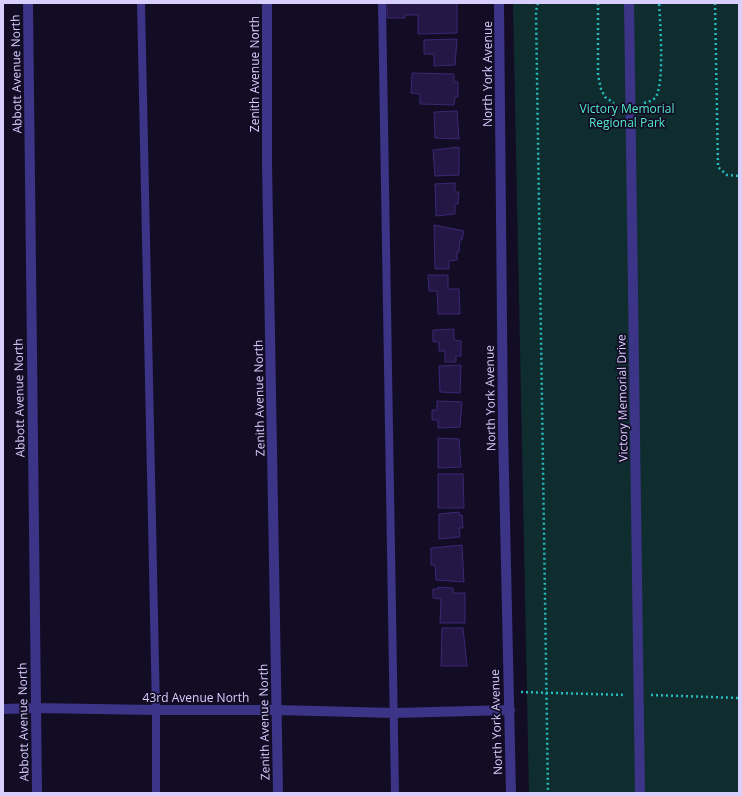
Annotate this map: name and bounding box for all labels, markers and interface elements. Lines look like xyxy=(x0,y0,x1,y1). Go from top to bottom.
street label: Abbott Avenue North xyxy=(6,14,26,134)
street label: Zenith Avenue North xyxy=(246,16,263,132)
street label: North York Avenue xyxy=(479,21,496,127)
park label: Victory Memorial Regional Park xyxy=(580,100,674,131)
street label: Victory Memorial Drive xyxy=(612,334,632,462)
street label: Abbott Avenue North xyxy=(9,338,29,458)
street label: Zenith Avenue North xyxy=(249,340,269,456)
street label: North York Avenue xyxy=(481,345,499,451)
street label: Abbott Avenue North xyxy=(13,662,33,782)
street label: Zenith Avenue North xyxy=(254,664,274,780)
street label: North York Avenue xyxy=(486,669,506,775)
street label: 43rd Avenue North xyxy=(143,689,249,706)

